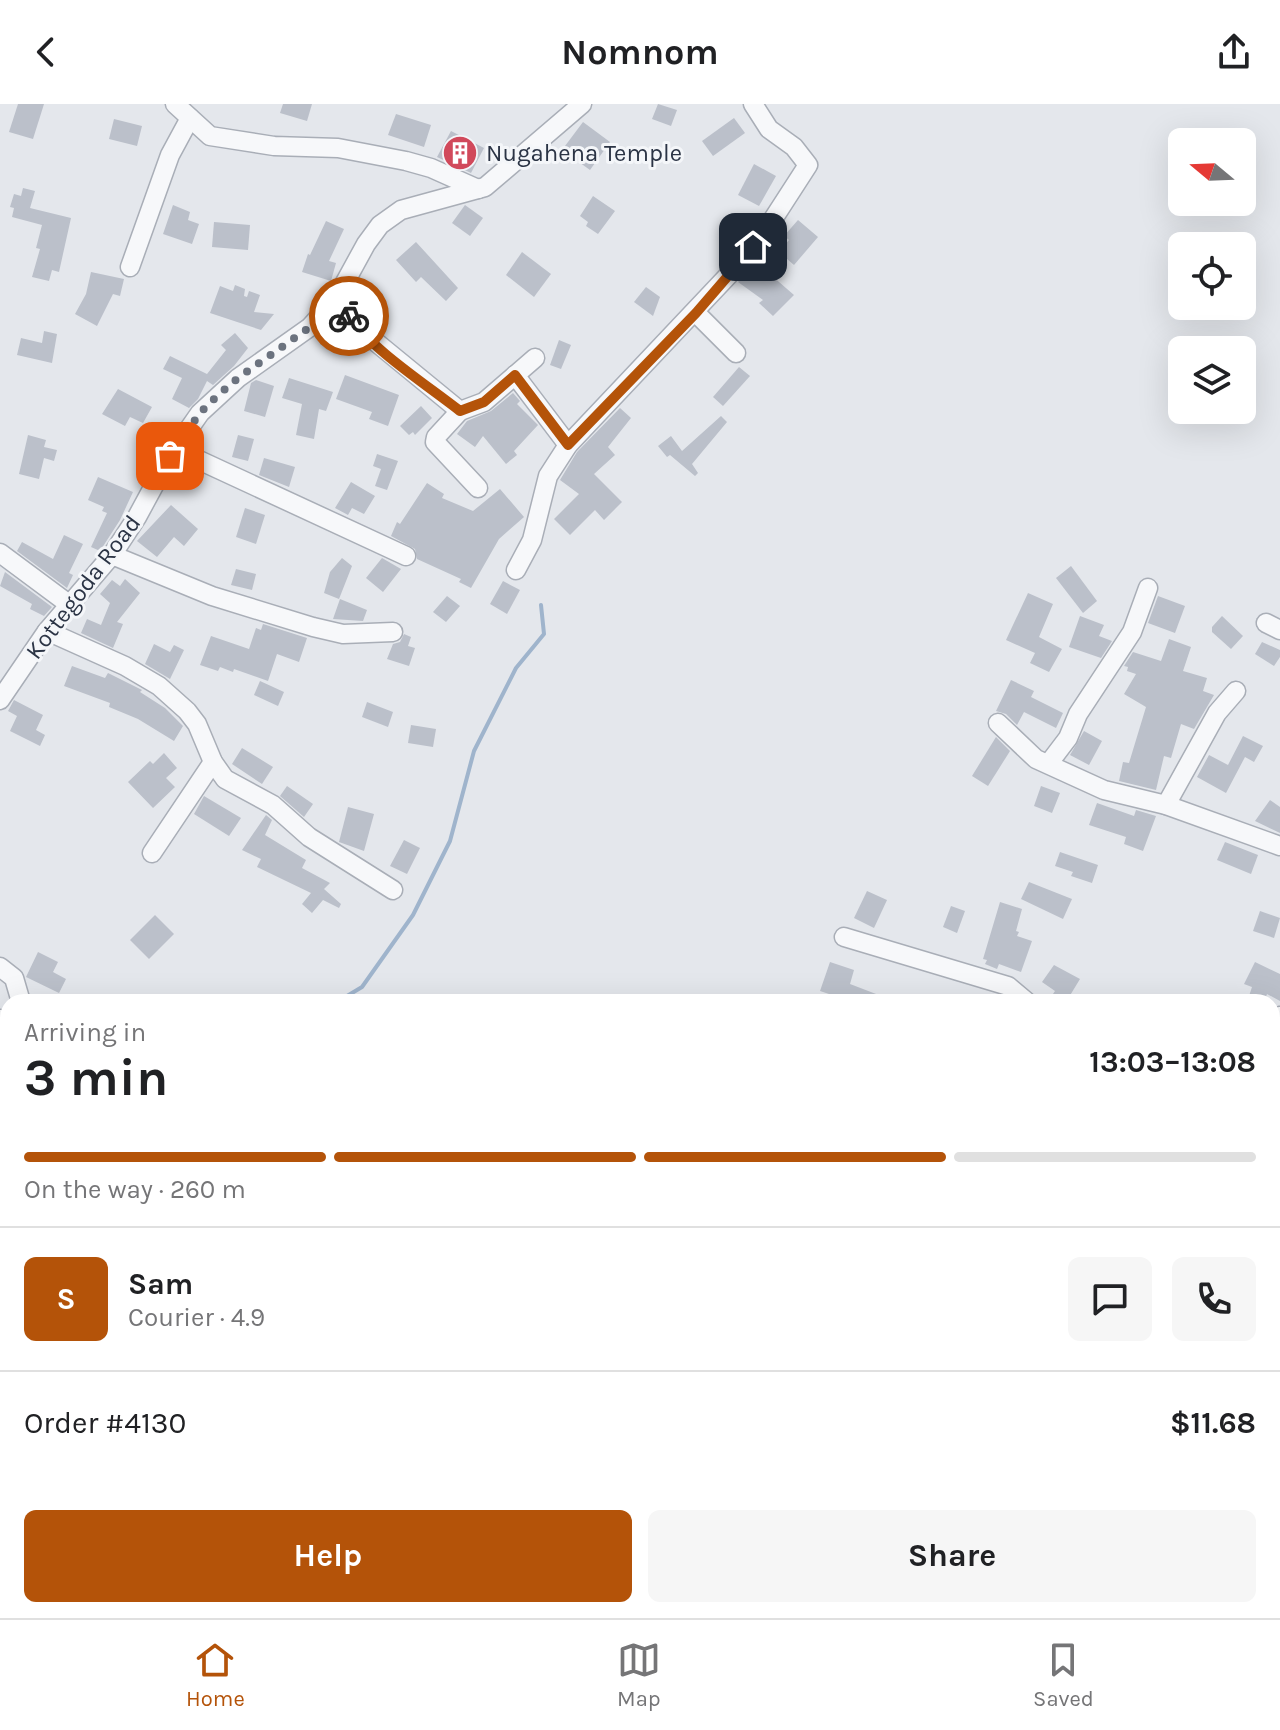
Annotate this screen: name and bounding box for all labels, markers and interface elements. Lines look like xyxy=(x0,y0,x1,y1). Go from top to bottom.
icon: back xyxy=(24,30,68,74)
icon: share xyxy=(1212,30,1256,74)
text: Nomnom xyxy=(561,31,719,73)
north arrow xyxy=(1168,128,1256,216)
map controls xyxy=(1168,128,1256,424)
building icon: Nugahena Temple xyxy=(441,134,479,172)
place label: Nugahena Temple xyxy=(486,139,682,167)
pin xyxy=(719,213,787,281)
icon: home xyxy=(731,225,775,269)
button: locate xyxy=(1168,232,1256,320)
courier xyxy=(309,276,389,356)
icon: bike xyxy=(327,294,371,338)
button: layers xyxy=(1168,336,1256,424)
pin xyxy=(136,422,204,490)
icon: bag xyxy=(148,434,192,478)
street label: Kottegoda Road xyxy=(20,509,146,665)
text: Arriving in xyxy=(24,1017,146,1048)
text: 13:03–13:08 xyxy=(1089,1044,1256,1080)
text: 3 min xyxy=(24,1047,168,1108)
text: On the way · 260 m xyxy=(24,1174,246,1205)
button: chat xyxy=(1068,1257,1152,1341)
button: phone xyxy=(1172,1257,1256,1341)
text: Sam xyxy=(128,1266,193,1302)
text: S xyxy=(56,1281,76,1317)
text: Courier · 4.9 xyxy=(128,1302,265,1333)
text: Order #4130 xyxy=(24,1405,186,1441)
text: $11.68 xyxy=(1170,1405,1256,1441)
button: Help xyxy=(24,1510,632,1602)
button: Share xyxy=(648,1510,1256,1602)
tab: Home xyxy=(186,1638,245,1712)
tab: Map xyxy=(617,1638,661,1712)
tab: Saved xyxy=(1033,1638,1094,1712)

